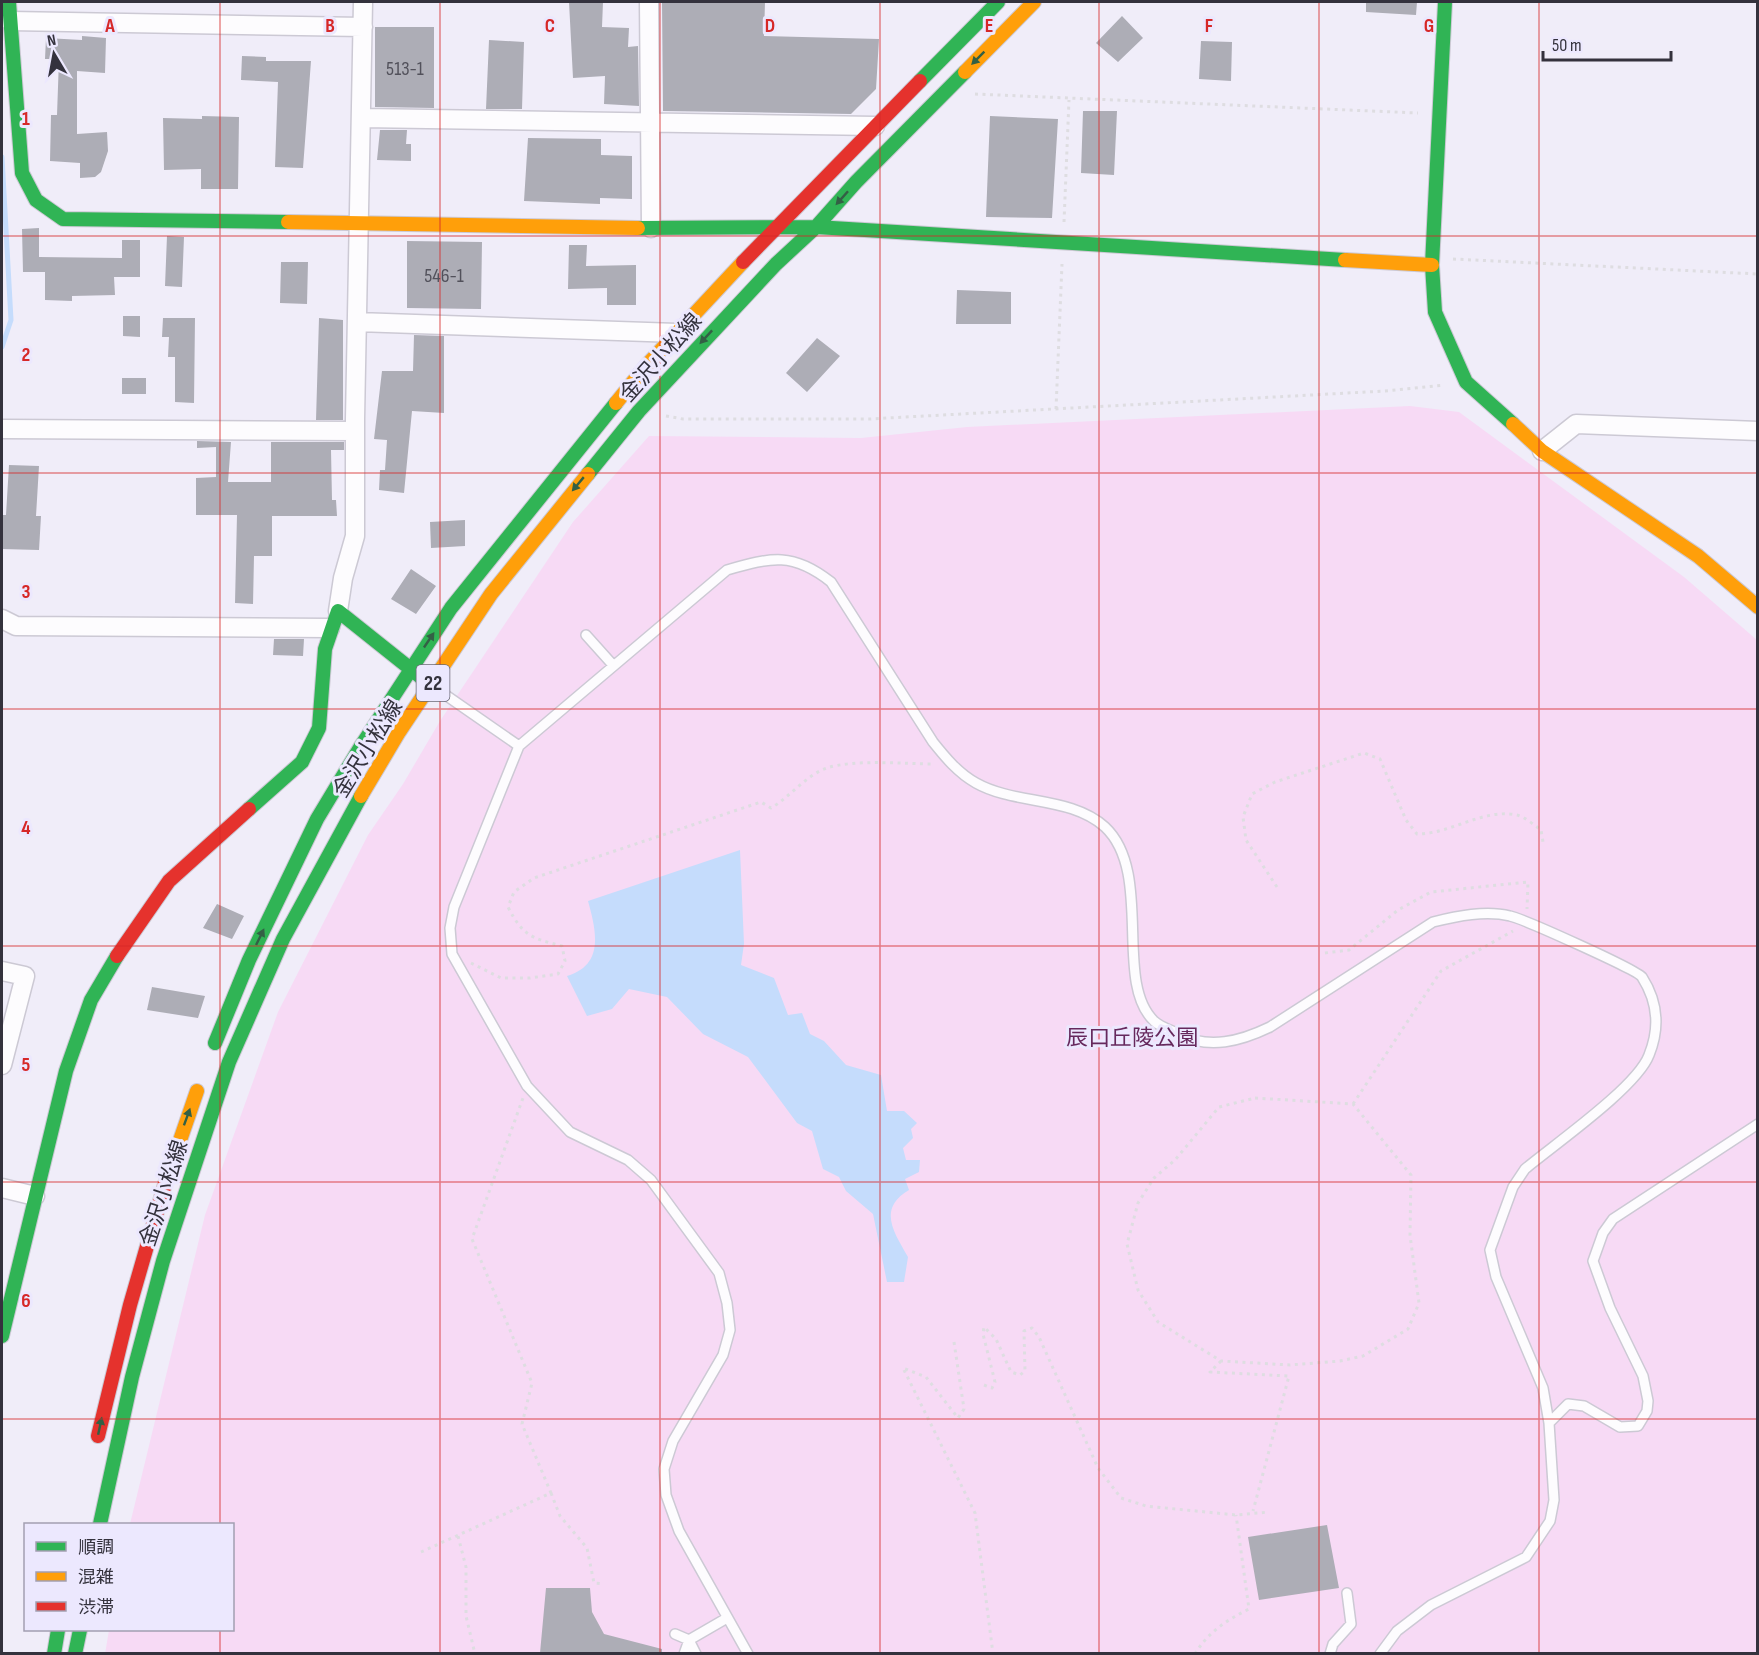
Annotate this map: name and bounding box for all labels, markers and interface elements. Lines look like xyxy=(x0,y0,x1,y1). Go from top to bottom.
text: A xyxy=(104,14,115,38)
text: B xyxy=(325,14,335,38)
text: C xyxy=(545,14,555,38)
text: D xyxy=(765,14,775,38)
text: E xyxy=(985,14,993,38)
text: F xyxy=(1205,14,1213,38)
text: G xyxy=(1424,14,1434,38)
north arrow xyxy=(24,24,84,84)
scale bar xyxy=(1543,24,1670,62)
text: N xyxy=(46,31,58,51)
text: 50 m xyxy=(1552,35,1582,56)
one-way arrow xyxy=(971,50,985,64)
house number: 513-1 xyxy=(386,57,424,81)
text: 1 xyxy=(22,107,30,131)
one-way arrow xyxy=(836,190,849,205)
house number: 546-1 xyxy=(424,264,464,288)
street label: 金沢小松線 xyxy=(614,308,708,408)
one-way arrow xyxy=(700,329,713,344)
text: 2 xyxy=(22,343,30,367)
one-way arrow xyxy=(572,476,585,491)
text: 3 xyxy=(22,580,31,604)
one-way arrow xyxy=(423,632,434,648)
road number: 22 xyxy=(416,665,450,701)
street label: 金沢小松線 xyxy=(328,695,409,803)
text: 4 xyxy=(21,816,31,840)
one-way arrow xyxy=(256,928,265,945)
park label: 辰口丘陵公園 xyxy=(1066,1025,1198,1052)
text: 5 xyxy=(22,1053,31,1077)
one-way arrow xyxy=(183,1108,193,1126)
street label: 金沢小松線 xyxy=(135,1137,194,1250)
text: 6 xyxy=(21,1289,31,1313)
one-way arrow xyxy=(96,1417,106,1435)
legend xyxy=(24,1523,234,1631)
text: 順調 xyxy=(78,1537,114,1558)
text: 混雑 xyxy=(78,1567,114,1588)
text: 渋滞 xyxy=(78,1597,114,1618)

